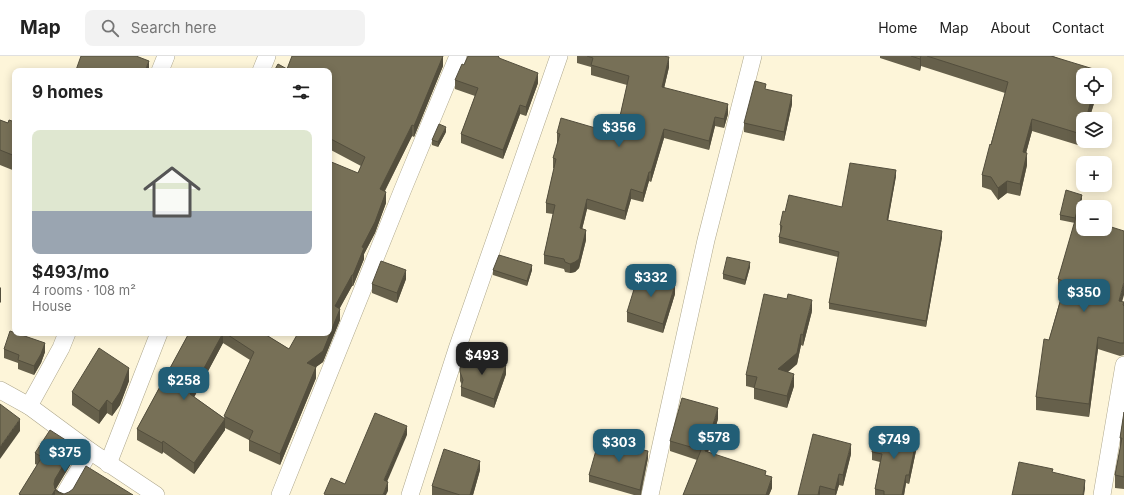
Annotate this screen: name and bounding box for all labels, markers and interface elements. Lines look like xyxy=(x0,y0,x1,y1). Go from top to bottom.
search box xyxy=(85,10,365,46)
text: Map xyxy=(20,16,61,39)
icon: search xyxy=(99,17,121,39)
text: Search here xyxy=(131,18,216,37)
text: Home xyxy=(878,19,917,36)
text: Map xyxy=(939,19,969,36)
text: About xyxy=(991,19,1030,36)
text: Contact xyxy=(1052,19,1104,36)
map controls xyxy=(1076,68,1112,236)
button: locate xyxy=(1076,68,1112,104)
icon: filters xyxy=(290,81,312,103)
text: 9 homes xyxy=(32,82,103,102)
button: layers xyxy=(1076,112,1112,148)
pin: $356 xyxy=(595,114,643,148)
text: $356 xyxy=(602,119,636,135)
icon: home xyxy=(136,156,208,228)
button: + xyxy=(1076,156,1112,192)
button: − xyxy=(1076,200,1112,236)
text: $493/mo xyxy=(32,262,109,282)
pin: $332 xyxy=(627,264,675,298)
text: $332 xyxy=(634,269,668,285)
pin: $350 xyxy=(1060,279,1108,313)
text: 4 rooms · 108 m² xyxy=(32,282,136,298)
text: $350 xyxy=(1067,284,1101,300)
text: House xyxy=(32,298,72,314)
pin: $493 xyxy=(458,342,506,376)
text: $493 xyxy=(465,347,499,363)
pin: $258 xyxy=(160,367,208,401)
text: $258 xyxy=(167,372,201,388)
pin: $578 xyxy=(690,424,738,458)
pin: $749 xyxy=(870,426,918,460)
pin: $303 xyxy=(595,429,643,463)
text: $578 xyxy=(698,429,730,445)
text: $749 xyxy=(878,431,910,447)
text: $303 xyxy=(602,434,636,450)
pin: $375 xyxy=(41,439,89,473)
text: $375 xyxy=(49,444,81,460)

